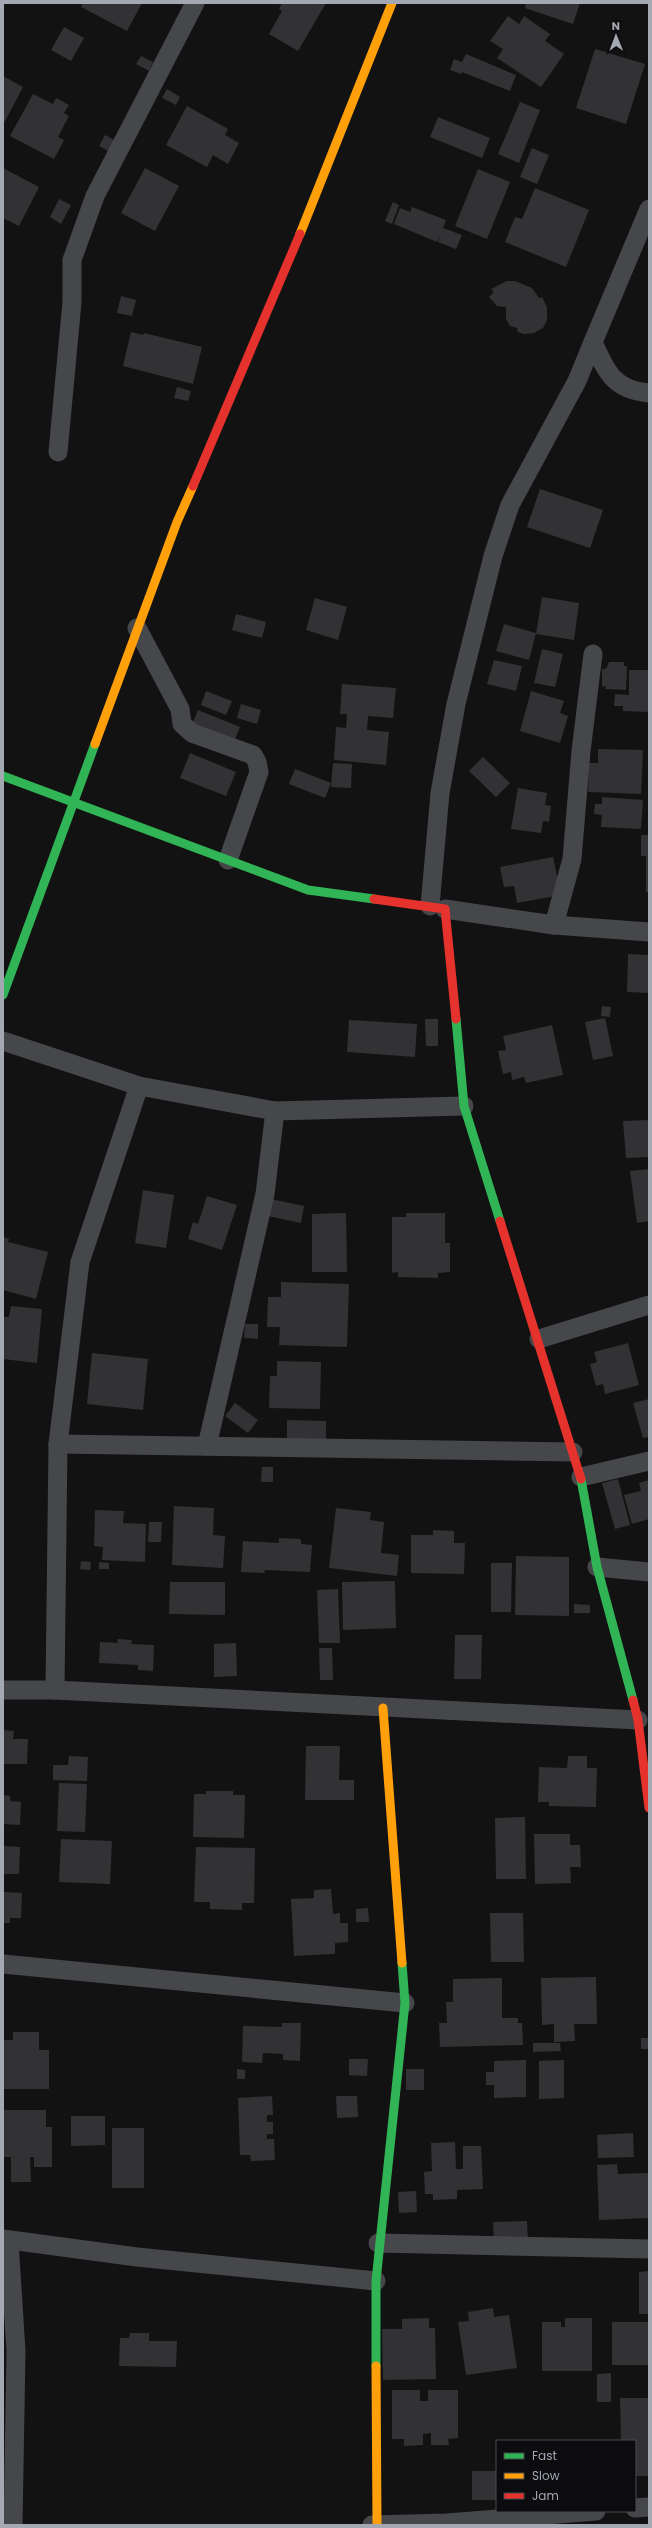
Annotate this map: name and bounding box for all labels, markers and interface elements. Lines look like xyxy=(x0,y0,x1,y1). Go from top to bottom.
north arrow xyxy=(596,16,636,56)
text: N xyxy=(612,18,620,34)
legend xyxy=(496,2440,636,2512)
text: Fast xyxy=(532,2447,557,2464)
text: Slow xyxy=(532,2467,560,2484)
text: Jam xyxy=(532,2487,559,2504)

